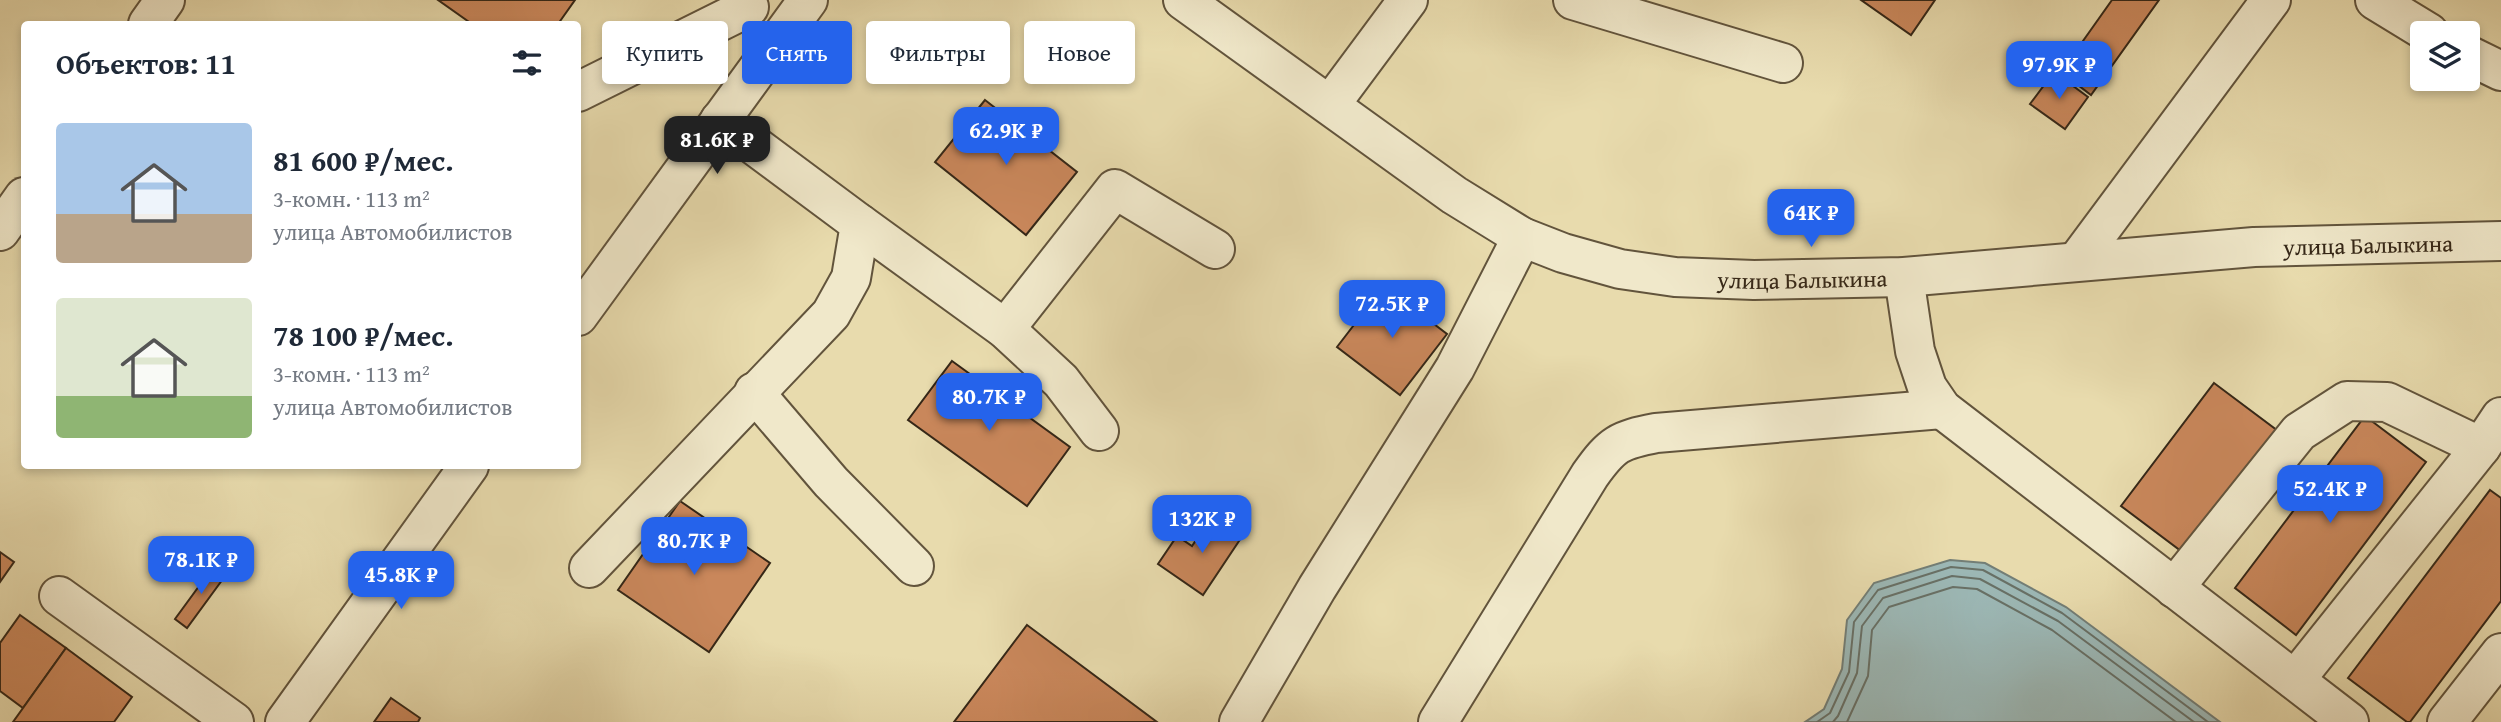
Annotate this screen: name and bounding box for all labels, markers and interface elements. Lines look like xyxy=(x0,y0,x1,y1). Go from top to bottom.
chip: Купить xyxy=(602,21,728,84)
chip: Снять xyxy=(742,21,852,84)
chip: Фильтры xyxy=(866,21,1010,84)
chip: Новое xyxy=(1024,21,1135,84)
map controls xyxy=(2410,21,2480,91)
button: layers xyxy=(2410,21,2480,91)
text: Объектов: 11 xyxy=(56,41,236,85)
pin: 97.9K ₽ xyxy=(1994,42,2124,101)
icon: filters xyxy=(508,44,546,82)
text: 97.9K ₽ xyxy=(2022,47,2096,80)
pin: 62.9K ₽ xyxy=(941,108,1071,167)
text: 62.9K ₽ xyxy=(969,113,1043,146)
pin: 81.6K ₽ xyxy=(652,116,782,176)
text: 81.6K ₽ xyxy=(680,122,754,155)
text: 81 600 ₽/мес. xyxy=(273,138,454,182)
icon: home xyxy=(112,151,196,235)
text: 3-комн. · 113 m² xyxy=(273,182,430,215)
pin: 64K ₽ xyxy=(1762,190,1860,249)
text: 64K ₽ xyxy=(1783,195,1839,228)
text: улица Автомобилистов xyxy=(273,215,512,248)
street label: улица Балыкина xyxy=(2282,226,2453,263)
street label: улица Балыкина xyxy=(1716,261,1888,297)
pin: 72.5K ₽ xyxy=(1327,280,1457,340)
text: 72.5K ₽ xyxy=(1355,286,1429,319)
text: 78 100 ₽/мес. xyxy=(273,313,454,357)
icon: home xyxy=(112,326,196,410)
text: 3-комн. · 113 m² xyxy=(273,357,430,390)
pin: 80.7K ₽ xyxy=(924,374,1054,433)
text: 80.7K ₽ xyxy=(952,379,1026,412)
text: улица Автомобилистов xyxy=(273,390,512,423)
pin: 52.4K ₽ xyxy=(2265,466,2395,525)
text: 52.4K ₽ xyxy=(2293,471,2367,504)
pin: 132K ₽ xyxy=(1145,496,1259,555)
text: 132K ₽ xyxy=(1168,501,1236,534)
pin: 80.7K ₽ xyxy=(629,518,759,577)
text: 80.7K ₽ xyxy=(657,523,731,556)
pin: 78.1K ₽ xyxy=(136,536,266,596)
text: 78.1K ₽ xyxy=(164,542,238,575)
pin: 45.8K ₽ xyxy=(336,552,466,611)
text: 45.8K ₽ xyxy=(364,557,438,590)

